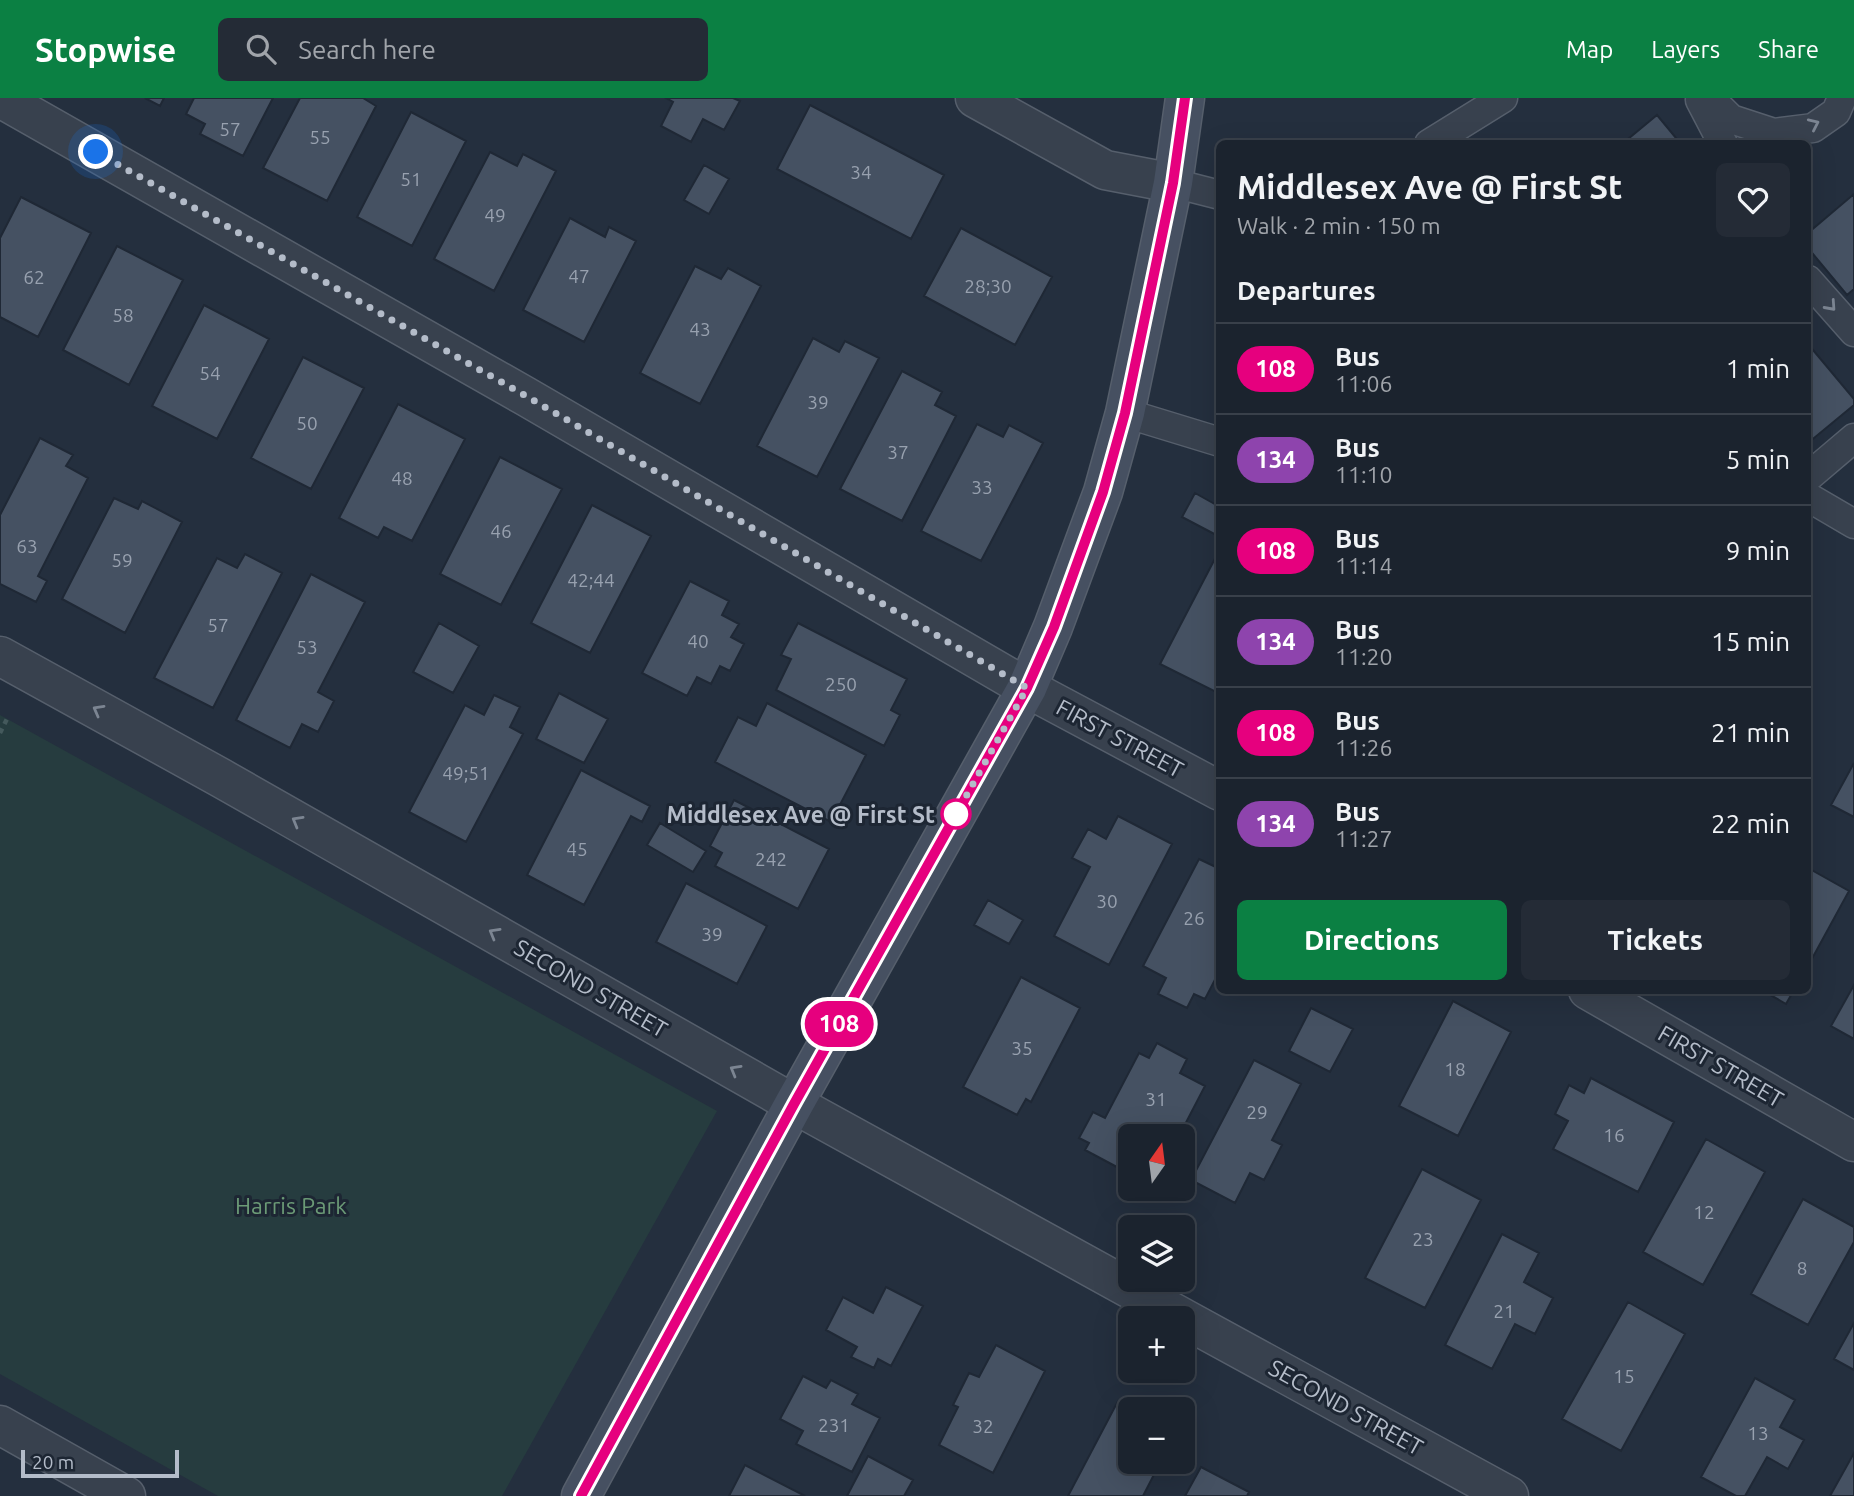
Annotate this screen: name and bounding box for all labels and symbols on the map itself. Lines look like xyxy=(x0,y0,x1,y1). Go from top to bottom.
house number: 57 xyxy=(219,118,241,140)
one-way arrow xyxy=(1807,119,1820,133)
house number: 55 xyxy=(309,126,331,148)
your location xyxy=(78,134,113,169)
house number: 34 xyxy=(850,161,872,183)
house number: 51 xyxy=(400,168,422,190)
house number: 49 xyxy=(484,204,506,226)
house number: 47 xyxy=(568,265,590,287)
house number: 62 xyxy=(23,266,45,288)
house number: 28;30 xyxy=(964,275,1012,297)
one-way arrow xyxy=(1823,298,1835,311)
house number: 58 xyxy=(112,304,134,326)
house number: 43 xyxy=(689,318,711,340)
house number: 54 xyxy=(199,362,221,384)
house number: 39 xyxy=(807,391,829,413)
house number: 50 xyxy=(296,412,318,434)
house number: 37 xyxy=(887,441,909,463)
house number: 48 xyxy=(391,467,413,489)
house number: 33 xyxy=(971,476,993,498)
house number: 46 xyxy=(490,520,512,542)
house number: 63 xyxy=(16,535,38,557)
house number: 59 xyxy=(111,549,133,571)
house number: 42;44 xyxy=(567,569,615,591)
house number: 57 xyxy=(207,614,229,636)
house number: 40 xyxy=(687,630,709,652)
house number: 53 xyxy=(296,636,318,658)
house number: 250 xyxy=(825,673,857,695)
street label: FIRST STREET xyxy=(1052,694,1188,782)
one-way arrow xyxy=(93,705,105,718)
house number: 49;51 xyxy=(442,762,490,784)
marker: Middlesex Ave @ First St xyxy=(941,799,971,829)
place label: Middlesex Ave @ First St xyxy=(666,802,935,827)
one-way arrow xyxy=(291,816,304,829)
house number: 45 xyxy=(566,838,588,860)
house number: 242 xyxy=(755,848,787,870)
house number: 30 xyxy=(1096,890,1118,912)
house number: 26 xyxy=(1183,907,1205,929)
house number: 39 xyxy=(701,923,723,945)
one-way arrow xyxy=(489,928,502,941)
street label: SECOND STREET xyxy=(510,934,672,1042)
line badge: 108 xyxy=(799,1001,879,1047)
street label: FIRST STREET xyxy=(1654,1020,1788,1112)
house number: 35 xyxy=(1011,1037,1033,1059)
house number: 18 xyxy=(1444,1058,1466,1080)
one-way arrow xyxy=(729,1065,742,1078)
house number: 31 xyxy=(1145,1088,1167,1110)
house number: 29 xyxy=(1246,1101,1268,1123)
north arrow xyxy=(1118,1124,1195,1200)
house number: 16 xyxy=(1603,1124,1625,1146)
park label: Harris Park xyxy=(235,1193,347,1218)
house number: 12 xyxy=(1693,1201,1715,1223)
house number: 23 xyxy=(1412,1228,1434,1250)
house number: 8 xyxy=(1797,1257,1807,1279)
house number: 21 xyxy=(1493,1300,1515,1322)
street label: SECOND STREET xyxy=(1265,1354,1427,1460)
house number: 15 xyxy=(1613,1365,1635,1387)
house number: 231 xyxy=(818,1414,850,1436)
house number: 32 xyxy=(972,1415,994,1437)
house number: 13 xyxy=(1747,1422,1769,1444)
scale bar xyxy=(21,1447,178,1479)

